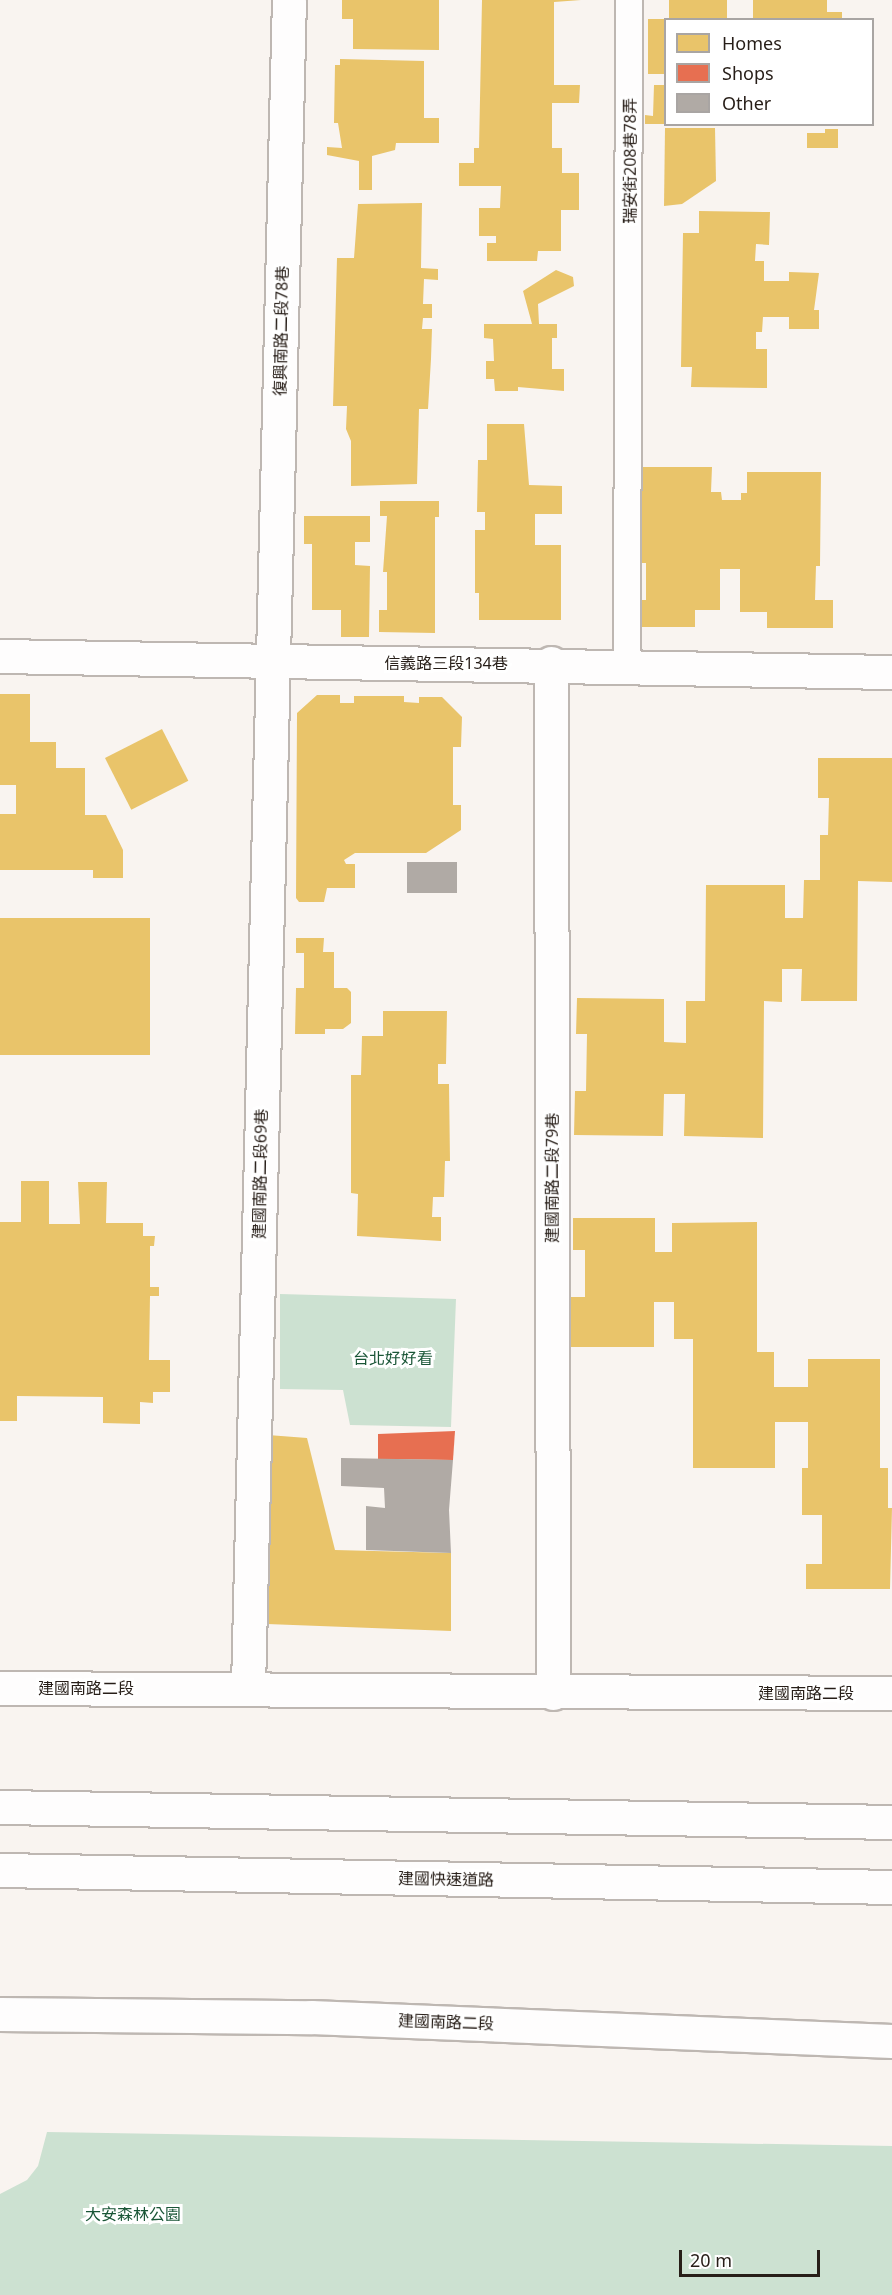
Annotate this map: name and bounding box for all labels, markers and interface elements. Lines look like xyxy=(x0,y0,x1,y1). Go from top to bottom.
legend xyxy=(664,18,874,126)
text: Homes xyxy=(722,31,782,55)
text: Shops xyxy=(722,61,774,85)
text: Other xyxy=(722,91,771,115)
street label: 瑞安街208巷78弄 xyxy=(620,98,640,224)
street label: 復興南路二段78巷 xyxy=(270,266,292,396)
street label: 信義路三段134巷 xyxy=(384,653,508,673)
street label: 建國南路二段69巷 xyxy=(249,1109,271,1239)
street label: 建國南路二段79巷 xyxy=(542,1113,562,1243)
park label: 台北好好看 xyxy=(353,1348,433,1368)
street label: 建國南路二段 xyxy=(38,1678,134,1698)
street label: 建國南路二段 xyxy=(758,1683,854,1703)
street label: 建國快速道路 xyxy=(398,1869,494,1889)
street label: 建國南路二段 xyxy=(398,2011,494,2033)
park label: 大安森林公園 xyxy=(85,2204,181,2224)
scale bar xyxy=(682,2238,823,2276)
text: 20 m xyxy=(690,2248,732,2272)

